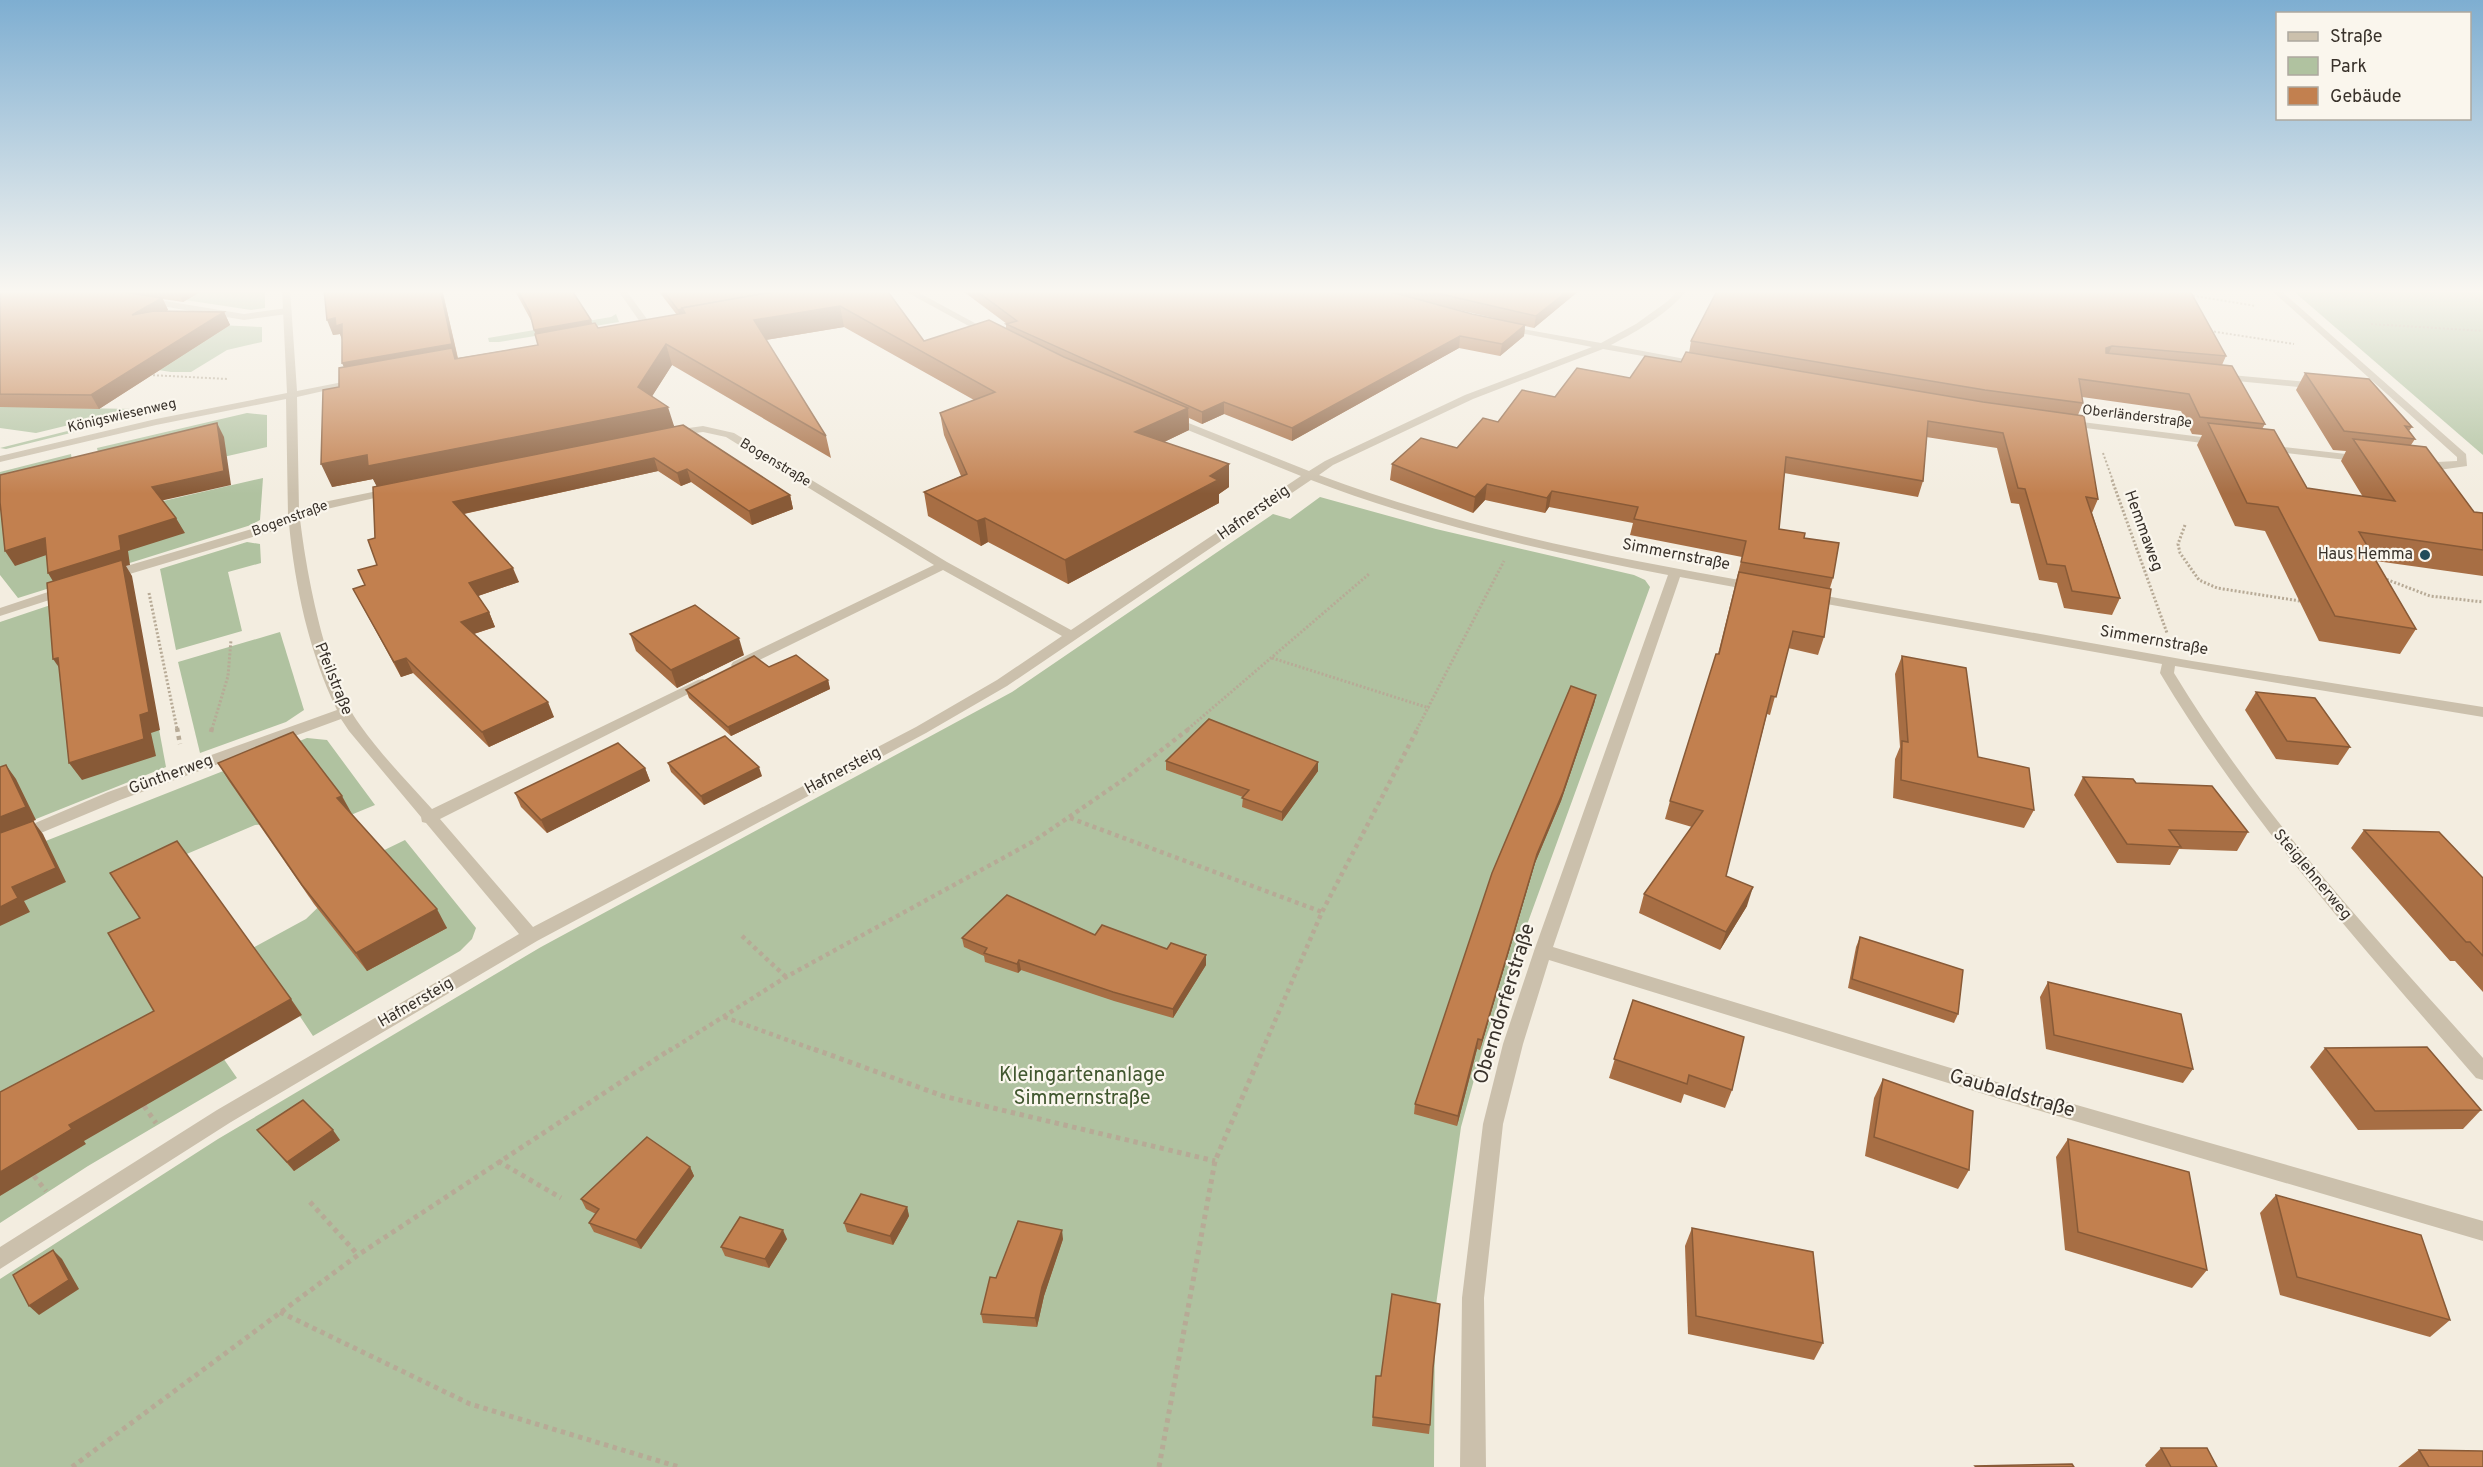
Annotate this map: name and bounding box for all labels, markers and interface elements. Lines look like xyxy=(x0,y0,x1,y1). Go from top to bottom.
legend xyxy=(2276,12,2471,120)
text: Straße xyxy=(2330,26,2382,49)
text: Park xyxy=(2330,56,2367,79)
text: Gebäude xyxy=(2330,86,2402,109)
street label: Königswiesenweg xyxy=(66,395,178,437)
street label: Oberländerstraße xyxy=(2081,402,2193,432)
street label: Bogenstraße xyxy=(736,435,814,491)
street label: Hafnersteig xyxy=(1214,481,1294,545)
street label: Hemmaweg xyxy=(2119,488,2167,574)
street label: Bogenstraße xyxy=(250,497,330,541)
street label: Simmernstraße xyxy=(1620,535,1732,575)
place label: Haus Hemma xyxy=(2318,545,2413,565)
marker: Haus Hemma xyxy=(2418,548,2432,562)
street label: Simmernstraße xyxy=(2098,622,2210,660)
street label: Pfeilstraße xyxy=(309,640,357,718)
street label: Hafnersteig xyxy=(801,743,885,799)
street label: Güntherweg xyxy=(126,751,216,799)
street label: Steiglehnerweg xyxy=(2268,825,2356,925)
street label: Oberndorferstraße xyxy=(1468,920,1542,1088)
street label: Hafnersteig xyxy=(375,973,457,1033)
park label: Kleingartenanlage Simmernstraße xyxy=(999,1063,1165,1112)
street label: Gaubaldstraße xyxy=(1946,1064,2078,1124)

